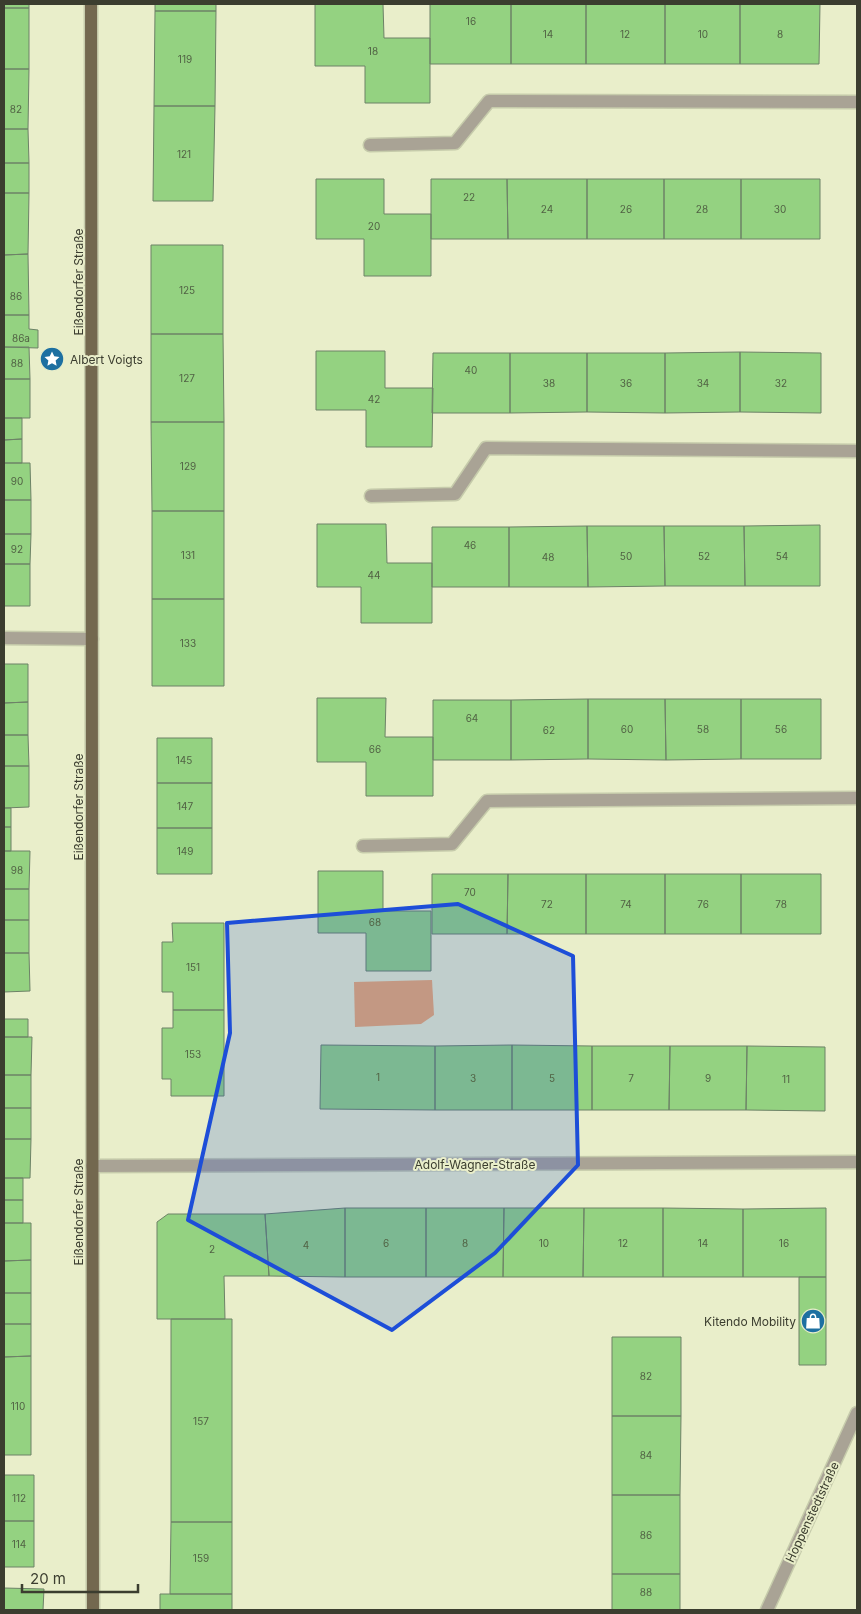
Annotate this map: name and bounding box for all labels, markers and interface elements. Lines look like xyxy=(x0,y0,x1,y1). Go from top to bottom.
house number: 16 xyxy=(466,15,476,27)
house number: 14 xyxy=(543,28,553,40)
house number: 12 xyxy=(620,28,630,40)
house number: 10 xyxy=(698,28,708,40)
house number: 8 xyxy=(777,28,783,40)
house number: 18 xyxy=(368,45,378,57)
house number: 119 xyxy=(178,53,192,65)
house number: 82 xyxy=(10,103,22,115)
house number: 121 xyxy=(177,148,191,160)
house number: 22 xyxy=(463,191,475,203)
house number: 24 xyxy=(541,203,553,215)
house number: 26 xyxy=(620,203,632,215)
house number: 28 xyxy=(696,203,708,215)
house number: 30 xyxy=(774,203,786,215)
house number: 20 xyxy=(368,220,380,232)
street label: Eißendorfer Straße xyxy=(71,228,86,336)
house number: 125 xyxy=(179,284,195,296)
house number: 86 xyxy=(10,290,22,302)
house number: 86a xyxy=(12,332,30,344)
place icon: Albert Voigts xyxy=(39,346,65,372)
place label: Albert Voigts xyxy=(70,352,143,367)
house number: 88 xyxy=(11,357,23,369)
house number: 40 xyxy=(465,364,477,376)
house number: 127 xyxy=(179,372,195,384)
house number: 38 xyxy=(543,377,555,389)
house number: 36 xyxy=(620,377,632,389)
house number: 34 xyxy=(697,377,709,389)
house number: 32 xyxy=(775,377,787,389)
house number: 42 xyxy=(368,393,380,405)
house number: 129 xyxy=(180,460,196,472)
house number: 90 xyxy=(11,475,23,487)
house number: 46 xyxy=(464,539,476,551)
house number: 92 xyxy=(11,543,23,555)
house number: 131 xyxy=(181,549,195,561)
house number: 50 xyxy=(620,550,632,562)
house number: 52 xyxy=(698,550,710,562)
house number: 54 xyxy=(776,550,788,562)
house number: 48 xyxy=(542,551,554,563)
house number: 44 xyxy=(368,569,380,581)
house number: 133 xyxy=(180,637,196,649)
house number: 64 xyxy=(466,712,478,724)
house number: 60 xyxy=(621,723,633,735)
house number: 58 xyxy=(697,723,709,735)
house number: 56 xyxy=(775,723,787,735)
house number: 62 xyxy=(543,724,555,736)
house number: 66 xyxy=(369,743,381,755)
street label: Eißendorfer Straße xyxy=(71,753,86,861)
house number: 145 xyxy=(176,754,192,766)
house number: 147 xyxy=(177,800,193,812)
house number: 149 xyxy=(177,845,193,857)
house number: 98 xyxy=(11,864,23,876)
house number: 70 xyxy=(464,886,476,898)
house number: 72 xyxy=(541,898,553,910)
house number: 74 xyxy=(620,898,632,910)
house number: 76 xyxy=(697,898,709,910)
house number: 78 xyxy=(775,898,787,910)
house number: 68 xyxy=(369,916,381,928)
house number: 151 xyxy=(186,961,200,973)
house number: 153 xyxy=(185,1048,201,1060)
house number: 1 xyxy=(376,1071,380,1083)
house number: 3 xyxy=(470,1072,476,1084)
house number: 5 xyxy=(549,1072,555,1084)
house number: 7 xyxy=(628,1072,634,1084)
house number: 9 xyxy=(705,1072,711,1084)
house number: 11 xyxy=(782,1073,790,1085)
street label: Adolf-Wagner-Straße xyxy=(415,1157,535,1172)
street label: Eißendorfer Straße xyxy=(71,1158,86,1266)
house number: 6 xyxy=(383,1237,389,1249)
house number: 8 xyxy=(462,1237,468,1249)
house number: 10 xyxy=(539,1237,549,1249)
house number: 12 xyxy=(618,1237,628,1249)
house number: 14 xyxy=(698,1237,708,1249)
house number: 16 xyxy=(779,1237,789,1249)
house number: 4 xyxy=(303,1239,309,1251)
house number: 2 xyxy=(209,1243,215,1255)
shop icon: Kitendo Mobility xyxy=(800,1308,826,1334)
place label: Kitendo Mobility xyxy=(704,1314,796,1329)
house number: 82 xyxy=(640,1370,652,1382)
house number: 110 xyxy=(11,1400,25,1412)
house number: 157 xyxy=(193,1415,209,1427)
house number: 84 xyxy=(640,1449,652,1461)
street label: Hoppenstedtstraße xyxy=(782,1459,842,1565)
house number: 112 xyxy=(12,1492,26,1504)
house number: 86 xyxy=(640,1529,652,1541)
house number: 114 xyxy=(12,1538,26,1550)
house number: 159 xyxy=(193,1552,209,1564)
scale bar xyxy=(22,1562,139,1594)
text: 20 m xyxy=(30,1569,66,1588)
house number: 88 xyxy=(640,1586,652,1598)

